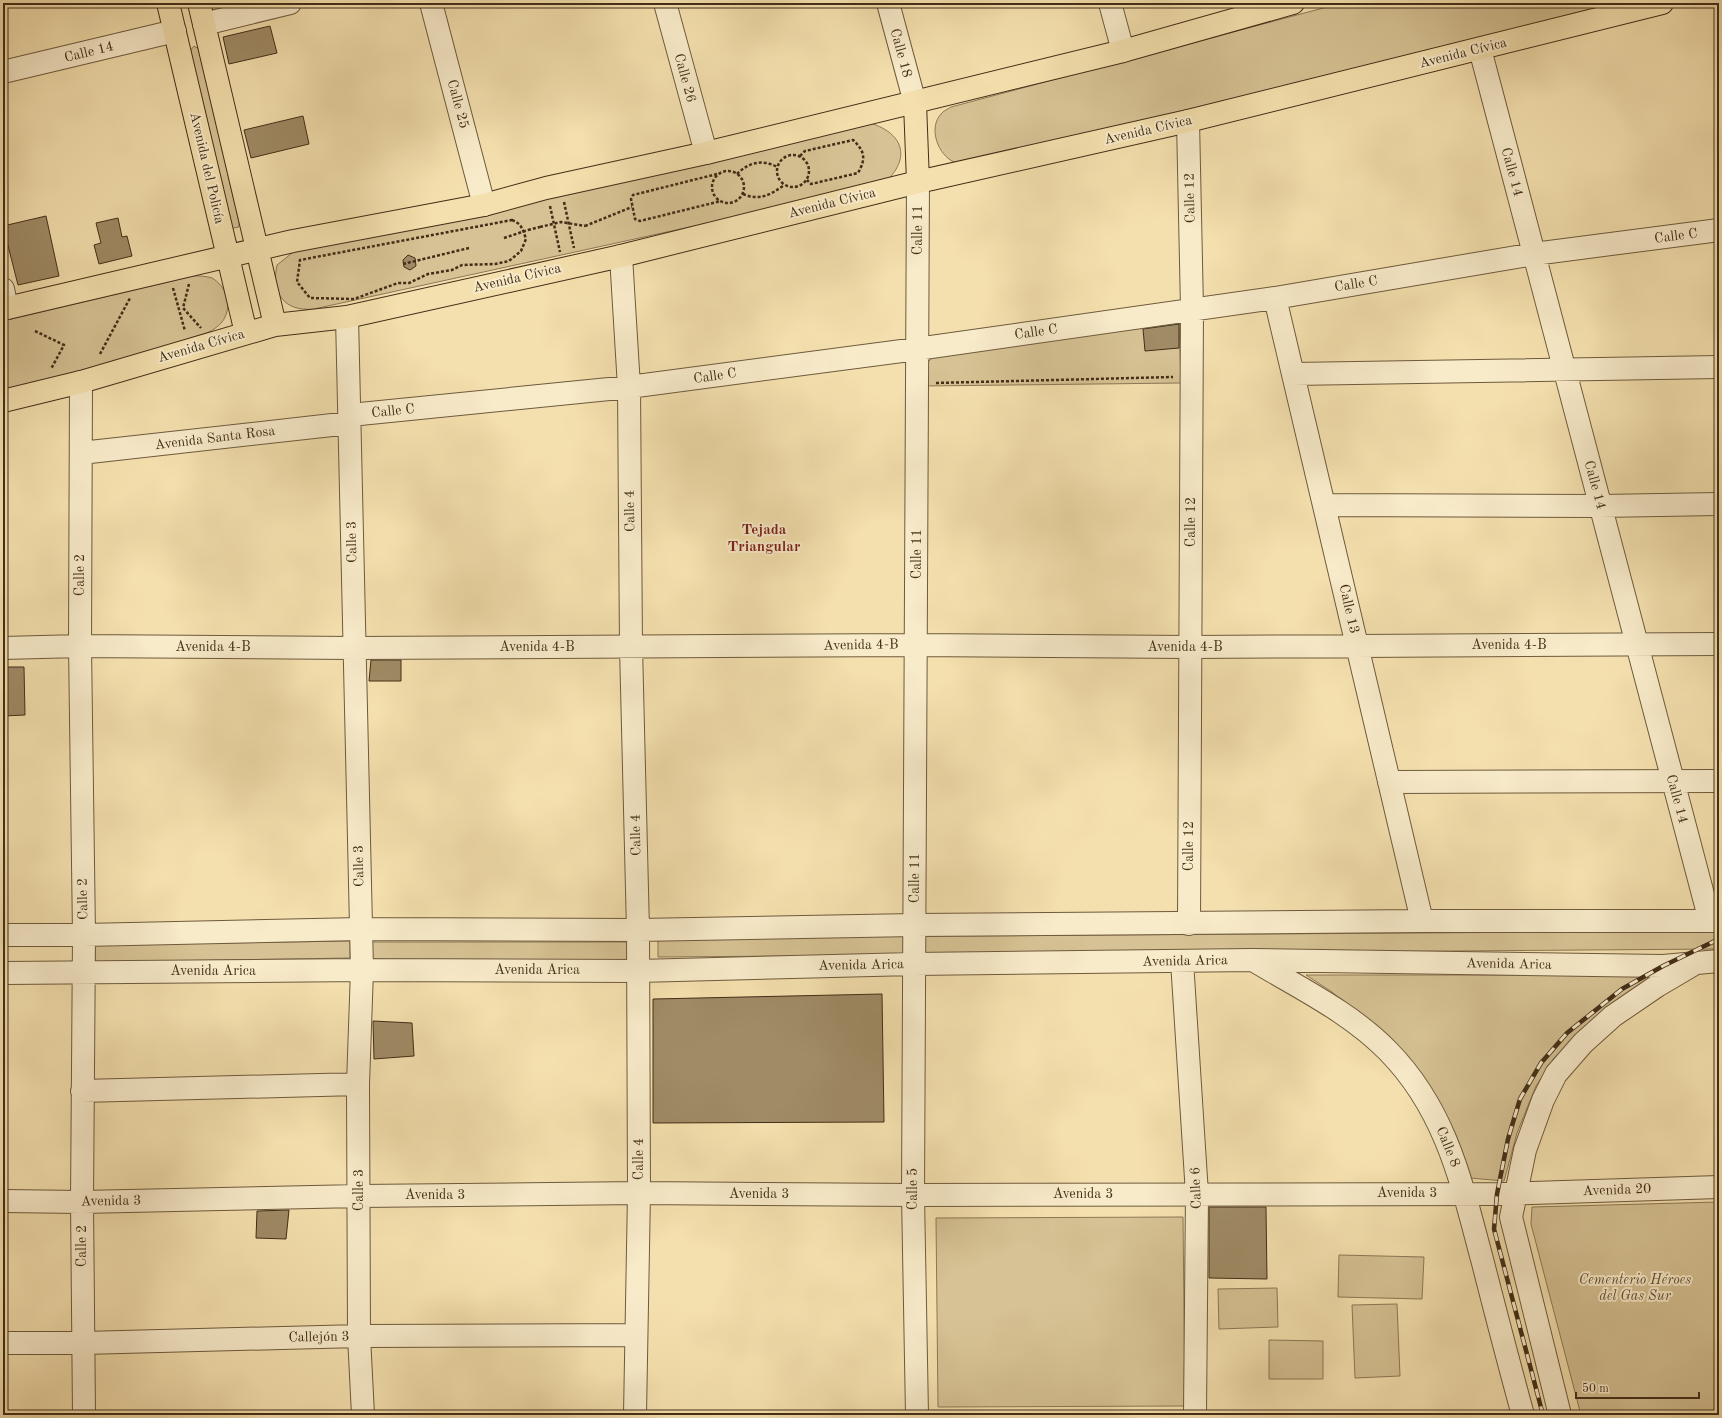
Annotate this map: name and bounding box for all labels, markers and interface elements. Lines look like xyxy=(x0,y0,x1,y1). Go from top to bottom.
street label: Calle 18 xyxy=(888,27,914,79)
street label: Avenida Cívica xyxy=(1418,35,1508,71)
street label: Calle 14 xyxy=(63,39,115,65)
street label: Calle 26 xyxy=(672,52,698,104)
street label: Calle 25 xyxy=(445,78,471,130)
street label: Avenida del Policía xyxy=(187,111,227,225)
street label: Avenida Cívica xyxy=(1103,113,1193,147)
street label: Calle 14 xyxy=(1499,146,1525,198)
street label: Calle 12 xyxy=(1183,173,1197,223)
street label: Avenida Cívica xyxy=(787,185,877,221)
street label: Calle 11 xyxy=(911,205,925,255)
street label: Calle C xyxy=(1654,226,1698,246)
street label: Avenida Cívica xyxy=(472,261,562,295)
street label: Calle C xyxy=(1333,274,1379,294)
street label: Calle C xyxy=(1013,322,1059,342)
street label: Avenida Cívica xyxy=(156,327,246,365)
street label: Calle C xyxy=(692,366,738,386)
street label: Calle C xyxy=(371,402,415,420)
street label: Avenida Santa Rosa xyxy=(154,424,276,452)
street label: Calle 14 xyxy=(1582,459,1608,511)
street label: Calle 4 xyxy=(623,490,637,532)
street label: Calle 12 xyxy=(1184,497,1198,547)
street label: Calle 3 xyxy=(345,521,359,563)
district label: Tejada Triangular xyxy=(728,523,801,555)
street label: Calle 11 xyxy=(910,529,924,579)
street label: Calle 2 xyxy=(73,554,87,596)
street label: Calle 13 xyxy=(1337,583,1361,635)
street label: Avenida 4-B xyxy=(823,637,899,653)
street label: Avenida 4-B xyxy=(1471,638,1547,652)
street label: Avenida 4-B xyxy=(175,640,251,654)
street label: Avenida 4-B xyxy=(499,640,575,654)
street label: Avenida 4-B xyxy=(1147,640,1223,654)
street label: Calle 14 xyxy=(1664,773,1690,825)
street label: Calle 4 xyxy=(629,814,643,856)
street label: Calle 12 xyxy=(1182,821,1196,871)
street label: Calle 3 xyxy=(352,845,366,887)
street label: Calle 11 xyxy=(908,853,922,903)
street label: Calle 2 xyxy=(76,878,90,920)
street label: Avenida Arica xyxy=(1142,953,1228,969)
street label: Avenida Arica xyxy=(1466,956,1552,972)
street label: Avenida Arica xyxy=(818,957,904,973)
street label: Avenida Arica xyxy=(494,963,580,977)
street label: Avenida Arica xyxy=(170,964,256,978)
street label: Calle 8 xyxy=(1434,1125,1462,1169)
street label: Calle 4 xyxy=(632,1138,646,1180)
street label: Calle 6 xyxy=(1188,1167,1204,1209)
street label: Calle 5 xyxy=(906,1168,920,1210)
street label: Calle 3 xyxy=(352,1169,366,1211)
street label: Avenida 20 xyxy=(1582,1182,1652,1198)
street label: Avenida 3 xyxy=(1377,1186,1437,1200)
street label: Avenida 3 xyxy=(729,1187,789,1201)
street label: Avenida 3 xyxy=(1053,1187,1113,1201)
street label: Avenida 3 xyxy=(405,1188,465,1202)
street label: Avenida 3 xyxy=(81,1193,141,1209)
street label: Calle 2 xyxy=(75,1225,89,1267)
park label: Cementerio Héroes del Gas Sur xyxy=(1579,1273,1691,1303)
street label: Callejón 3 xyxy=(288,1329,350,1345)
scale bar xyxy=(1576,1374,1699,1400)
text: 50 m xyxy=(1582,1382,1609,1395)

